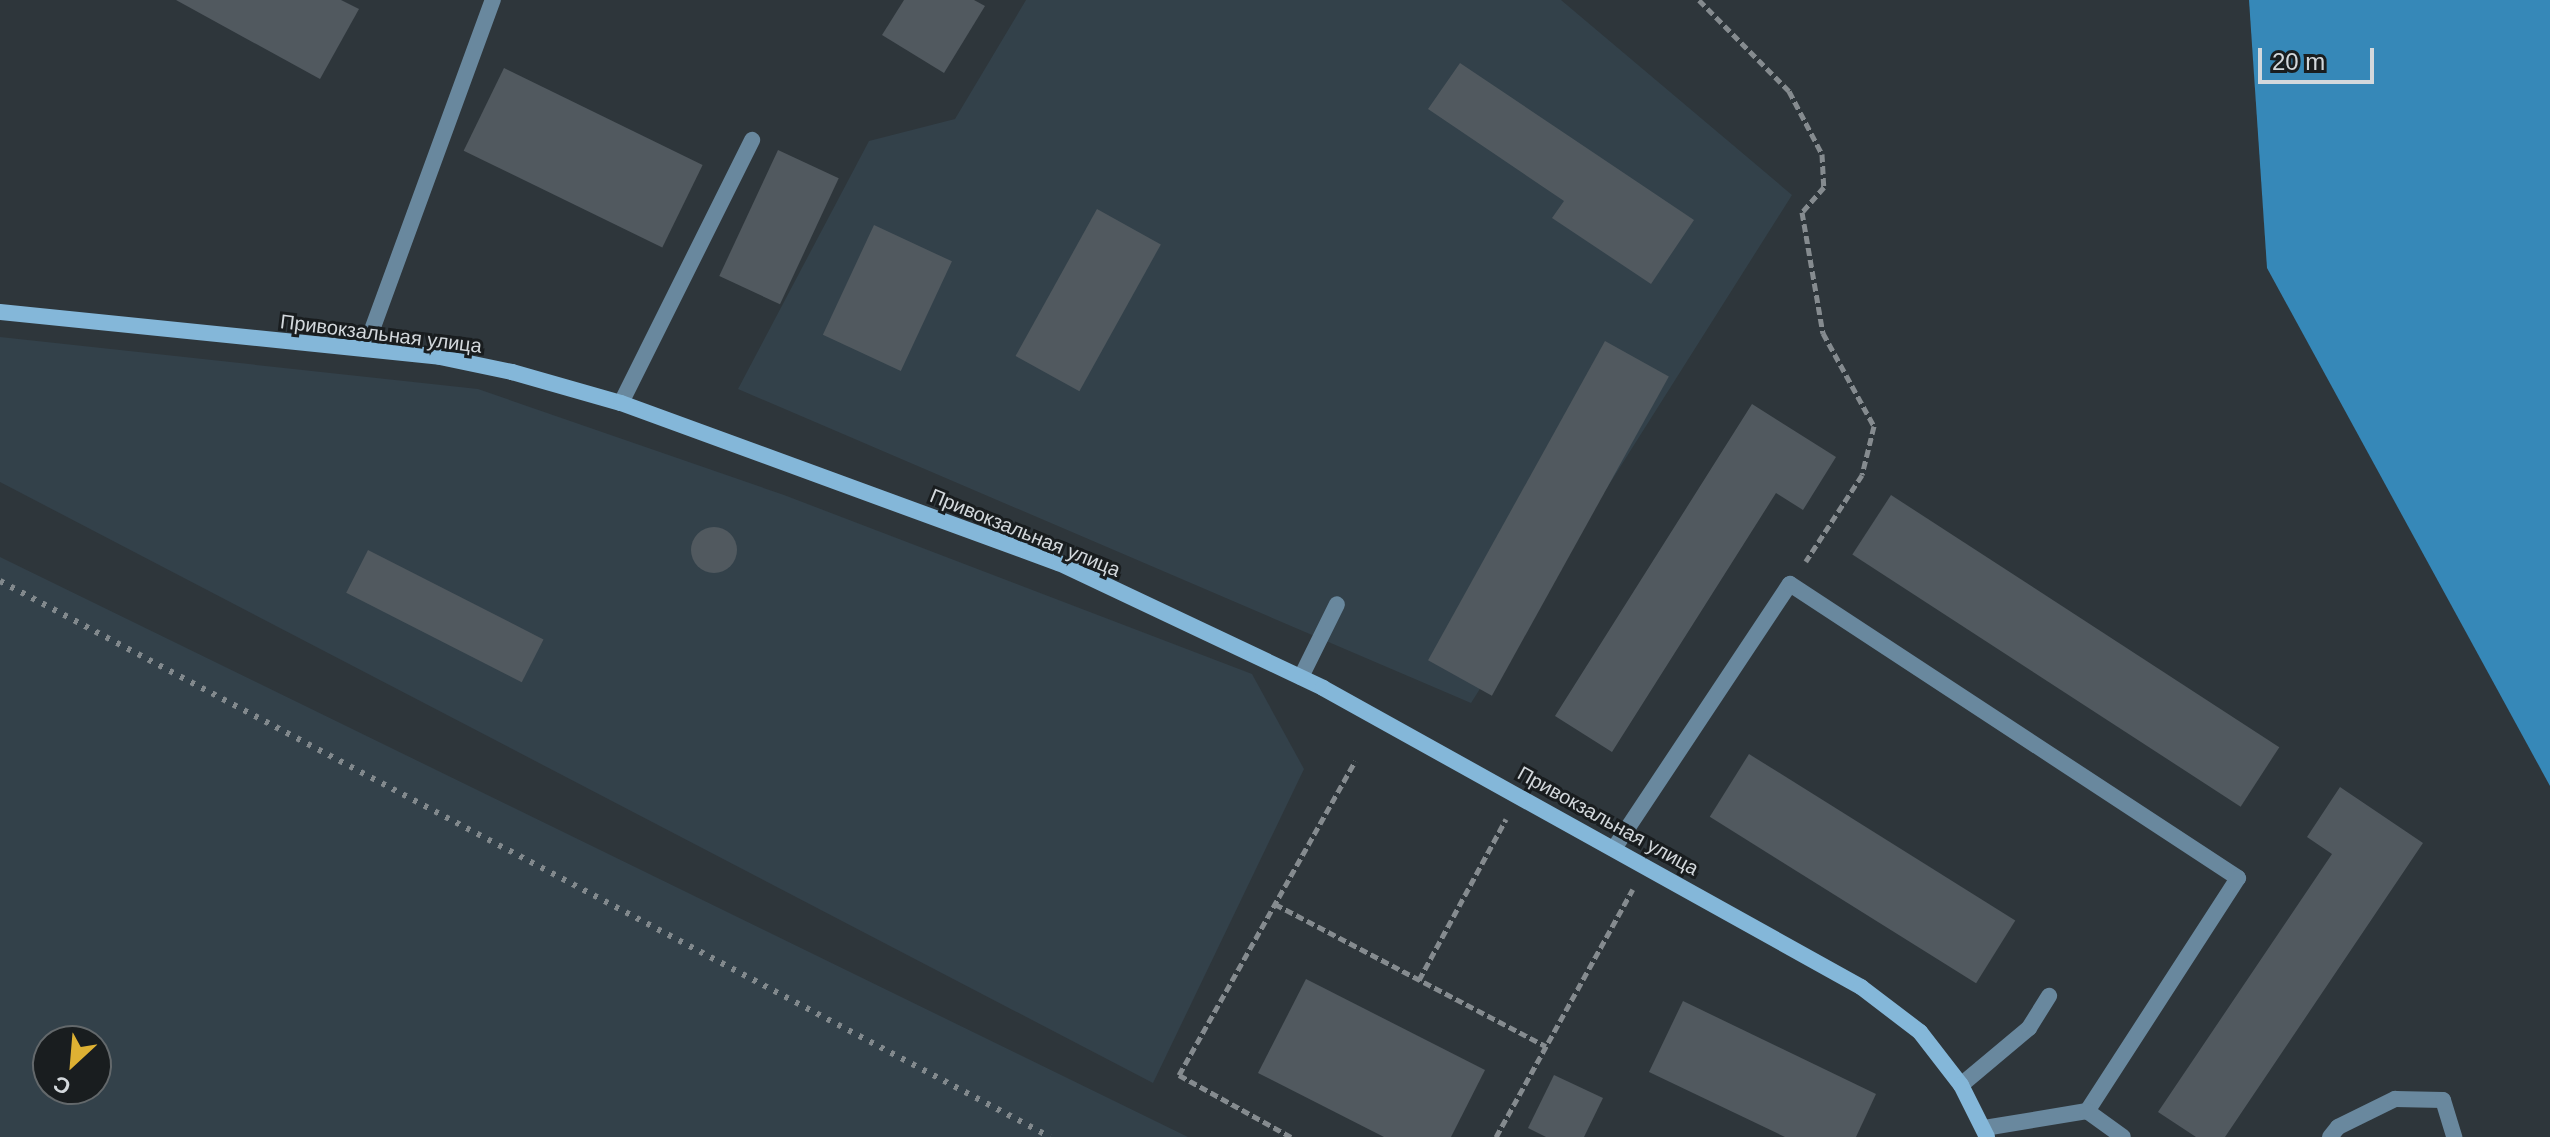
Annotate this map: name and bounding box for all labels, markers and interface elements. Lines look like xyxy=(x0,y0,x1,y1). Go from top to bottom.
scale bar xyxy=(2262,32,2378,82)
text: 20 m xyxy=(2272,48,2325,75)
street label: Привокзальная улица xyxy=(279,310,483,358)
street label: Привокзальная улица xyxy=(926,484,1124,582)
street label: Привокзальная улица xyxy=(1513,761,1703,881)
north arrow xyxy=(32,1025,112,1105)
text: С xyxy=(50,1071,75,1100)

